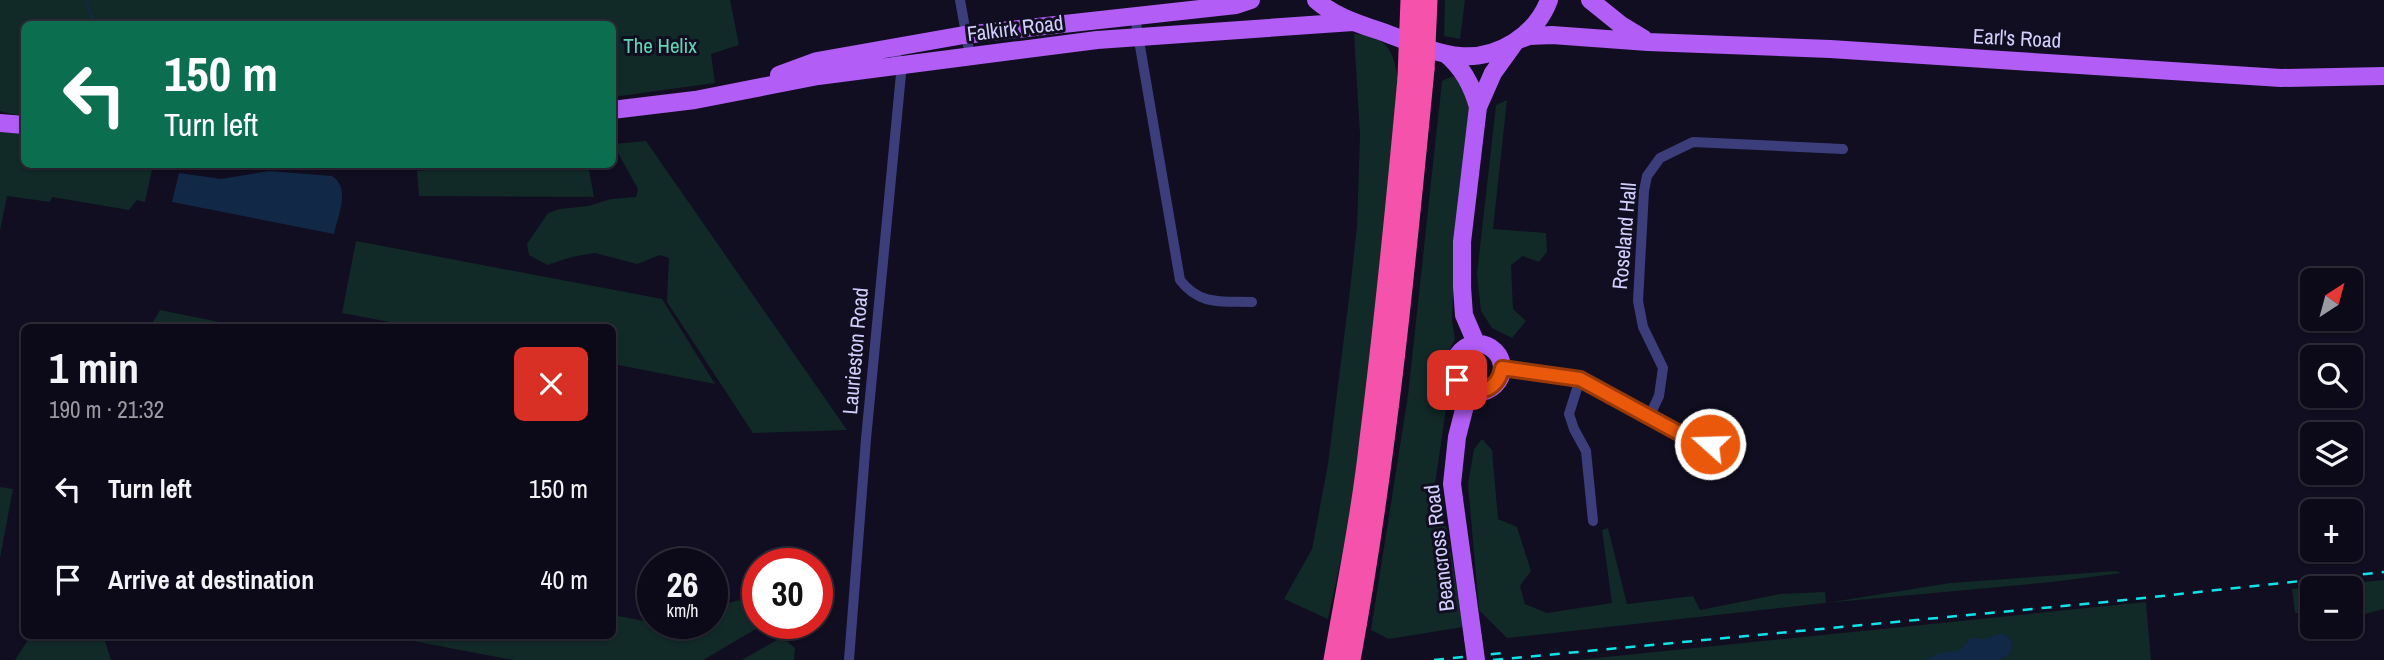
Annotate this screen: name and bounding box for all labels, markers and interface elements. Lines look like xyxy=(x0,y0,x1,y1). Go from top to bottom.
street label: Falkirk Road xyxy=(965,8,1065,48)
street label: Earl's Road xyxy=(1972,21,2062,55)
park label: The Helix xyxy=(623,31,697,60)
text: 150 m xyxy=(164,40,278,106)
icon: left xyxy=(49,49,140,140)
text: Turn left xyxy=(164,103,258,146)
street label: Roseland Hall xyxy=(1605,181,1643,291)
north arrow xyxy=(2300,268,2362,331)
map controls xyxy=(2300,268,2363,639)
street label: Laurieston Road xyxy=(835,286,875,416)
text: 1 min xyxy=(49,340,139,396)
button: search xyxy=(2300,345,2363,408)
button: close xyxy=(514,347,588,421)
pin xyxy=(1427,350,1487,410)
icon: arrive xyxy=(1438,361,1476,399)
text: 190 m · 21:32 xyxy=(49,394,164,425)
position arrow xyxy=(1673,407,1747,481)
button: layers xyxy=(2300,422,2363,485)
icon: left xyxy=(49,470,87,508)
text: Turn left xyxy=(108,471,192,506)
text: 150 m xyxy=(529,471,588,506)
street label: Beancross Road xyxy=(1417,483,1461,613)
button: + xyxy=(2300,499,2363,562)
speed limit sign: 30 xyxy=(742,548,833,639)
icon: arrive xyxy=(49,561,87,599)
text: 26 xyxy=(667,561,698,608)
text: Arrive at destination xyxy=(108,562,314,597)
text: 40 m xyxy=(541,562,588,597)
button: − xyxy=(2300,576,2363,639)
text: km/h xyxy=(667,598,699,623)

